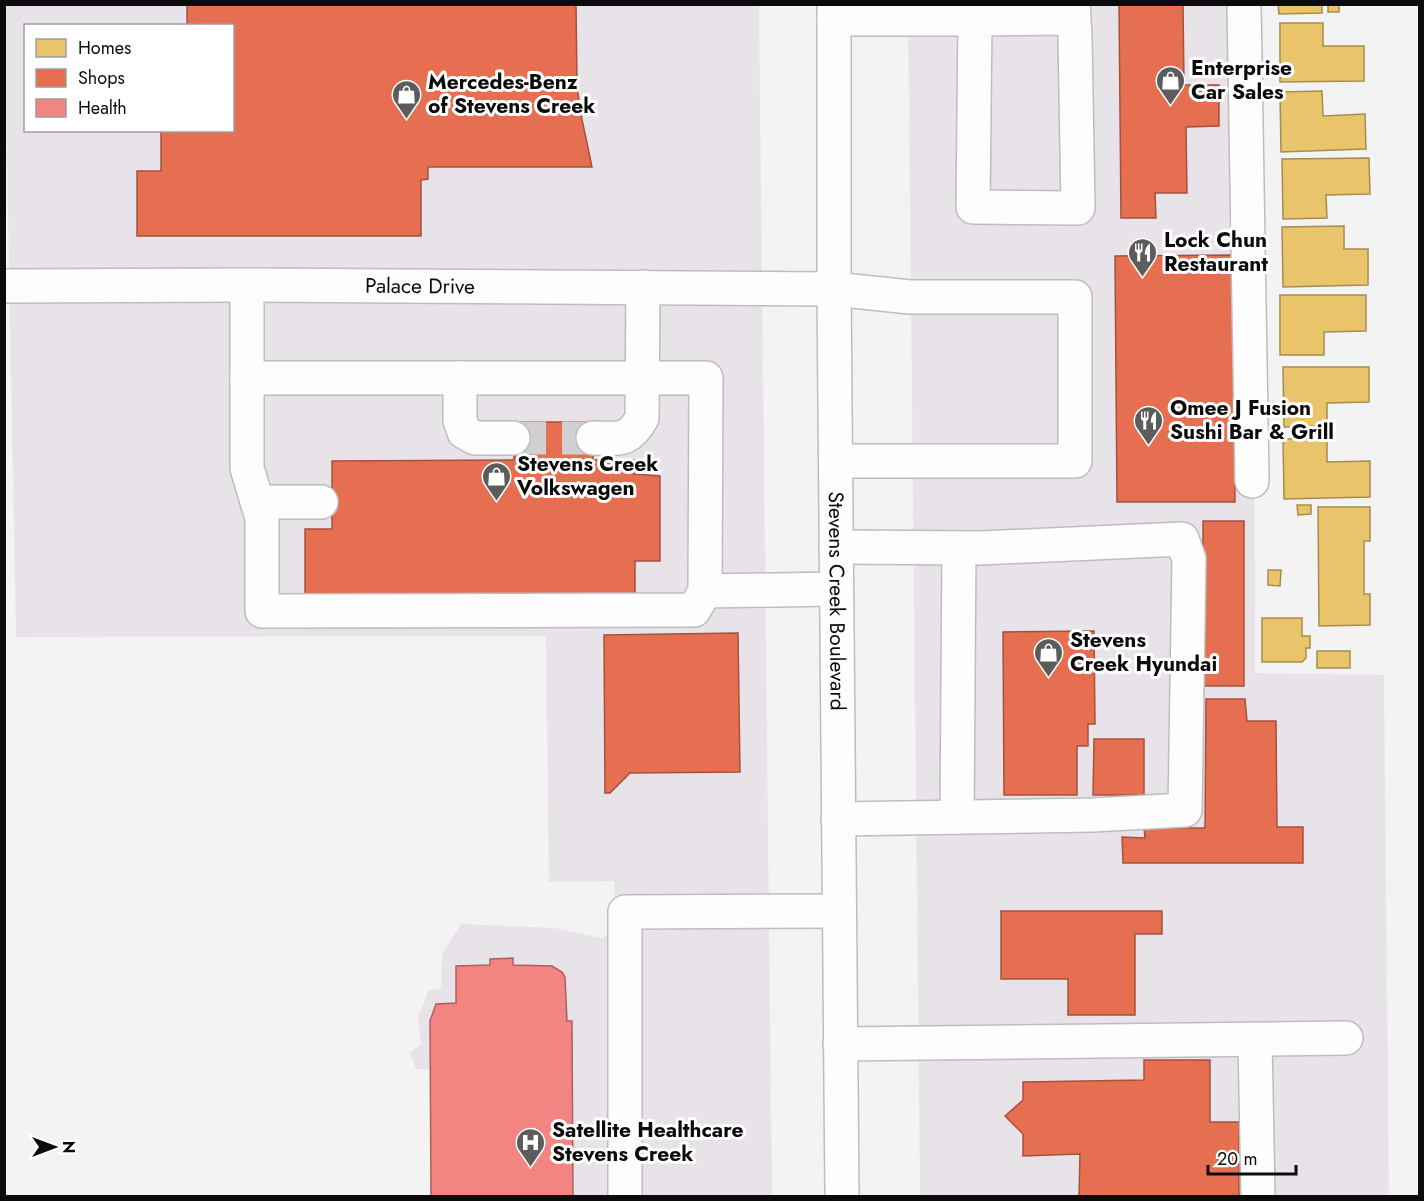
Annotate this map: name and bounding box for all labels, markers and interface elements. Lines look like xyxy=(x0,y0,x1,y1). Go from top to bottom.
legend xyxy=(24,24,234,132)
text: Homes xyxy=(78,35,131,61)
place label: Enterprise Car Sales xyxy=(1191,53,1292,107)
shop icon: Enterprise Car Sales xyxy=(1154,64,1186,106)
text: Shops xyxy=(78,65,125,91)
place label: Mercedes-Benz of Stevens Creek xyxy=(428,67,595,121)
shop icon: Mercedes-Benz of Stevens Creek xyxy=(391,78,423,120)
text: Health xyxy=(78,95,127,121)
place label: Lock Chun Restaurant xyxy=(1164,225,1268,279)
restaurant icon: Lock Chun Restaurant xyxy=(1127,236,1159,278)
street label: Palace Drive xyxy=(365,271,475,302)
place label: Omee J Fusion Sushi Bar & Grill xyxy=(1170,393,1334,447)
restaurant icon: Omee J Fusion Sushi Bar & Grill xyxy=(1133,404,1165,446)
place label: Stevens Creek Volkswagen xyxy=(516,449,658,503)
shop icon: Stevens Creek Volkswagen xyxy=(480,460,512,502)
street label: Stevens Creek Boulevard xyxy=(821,491,853,711)
place label: Stevens Creek Hyundai xyxy=(1070,625,1217,679)
shop icon: Stevens Creek Hyundai xyxy=(1033,636,1065,678)
place label: Satellite Healthcare Stevens Creek xyxy=(552,1115,744,1169)
north arrow xyxy=(24,1117,84,1177)
hospital icon: Satellite Healthcare Stevens Creek xyxy=(515,1126,547,1168)
scale bar xyxy=(1208,1138,1296,1176)
text: N xyxy=(57,1141,80,1153)
text: 20 m xyxy=(1217,1146,1257,1172)

